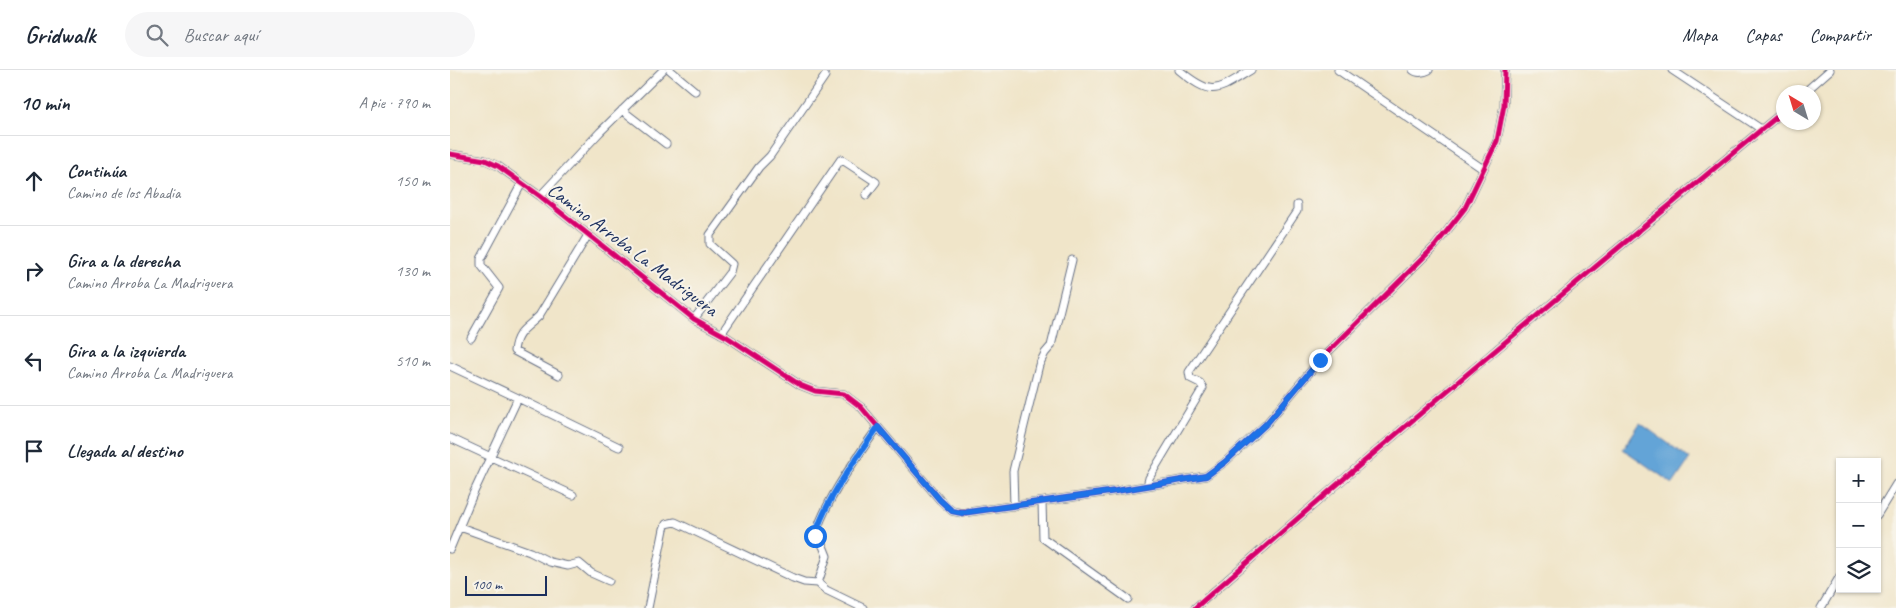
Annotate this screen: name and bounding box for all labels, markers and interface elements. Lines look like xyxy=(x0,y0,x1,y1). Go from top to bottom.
search box xyxy=(125,12,475,57)
text: Gridwalk xyxy=(25,20,95,50)
icon: search xyxy=(143,21,171,49)
text: Buscar aquí xyxy=(183,23,258,47)
text: Mapa xyxy=(1682,24,1717,46)
text: Capas xyxy=(1745,24,1782,46)
text: Compartir xyxy=(1810,24,1871,46)
north arrow xyxy=(1776,85,1821,130)
text: 10 min xyxy=(20,90,70,116)
text: A pie · 790 m xyxy=(359,93,430,113)
text: Continúa xyxy=(67,159,126,183)
icon: ahead xyxy=(20,167,48,195)
text: 150 m xyxy=(396,171,430,191)
street label: Camino Arroba La Madriguera xyxy=(543,177,724,323)
text: Camino de los Abadia xyxy=(67,183,181,203)
text: Gira a la derecha xyxy=(67,249,180,273)
icon: right xyxy=(20,257,48,285)
text: 130 m xyxy=(396,261,430,281)
text: Camino Arroba La Madriguera xyxy=(67,273,232,293)
text: Gira a la izquierda xyxy=(67,339,185,363)
icon: left xyxy=(20,347,48,375)
route end xyxy=(1309,349,1332,372)
text: 510 m xyxy=(396,351,430,371)
text: Camino Arroba La Madriguera xyxy=(67,363,232,383)
icon: arrive xyxy=(20,437,48,465)
text: Llegada al destino xyxy=(67,439,183,463)
map controls xyxy=(1836,458,1881,593)
button: + xyxy=(1836,458,1881,503)
button: − xyxy=(1836,503,1881,548)
route start xyxy=(804,525,827,548)
button: layers xyxy=(1836,548,1881,593)
scale bar xyxy=(465,573,548,596)
text: 100 m xyxy=(472,576,502,593)

